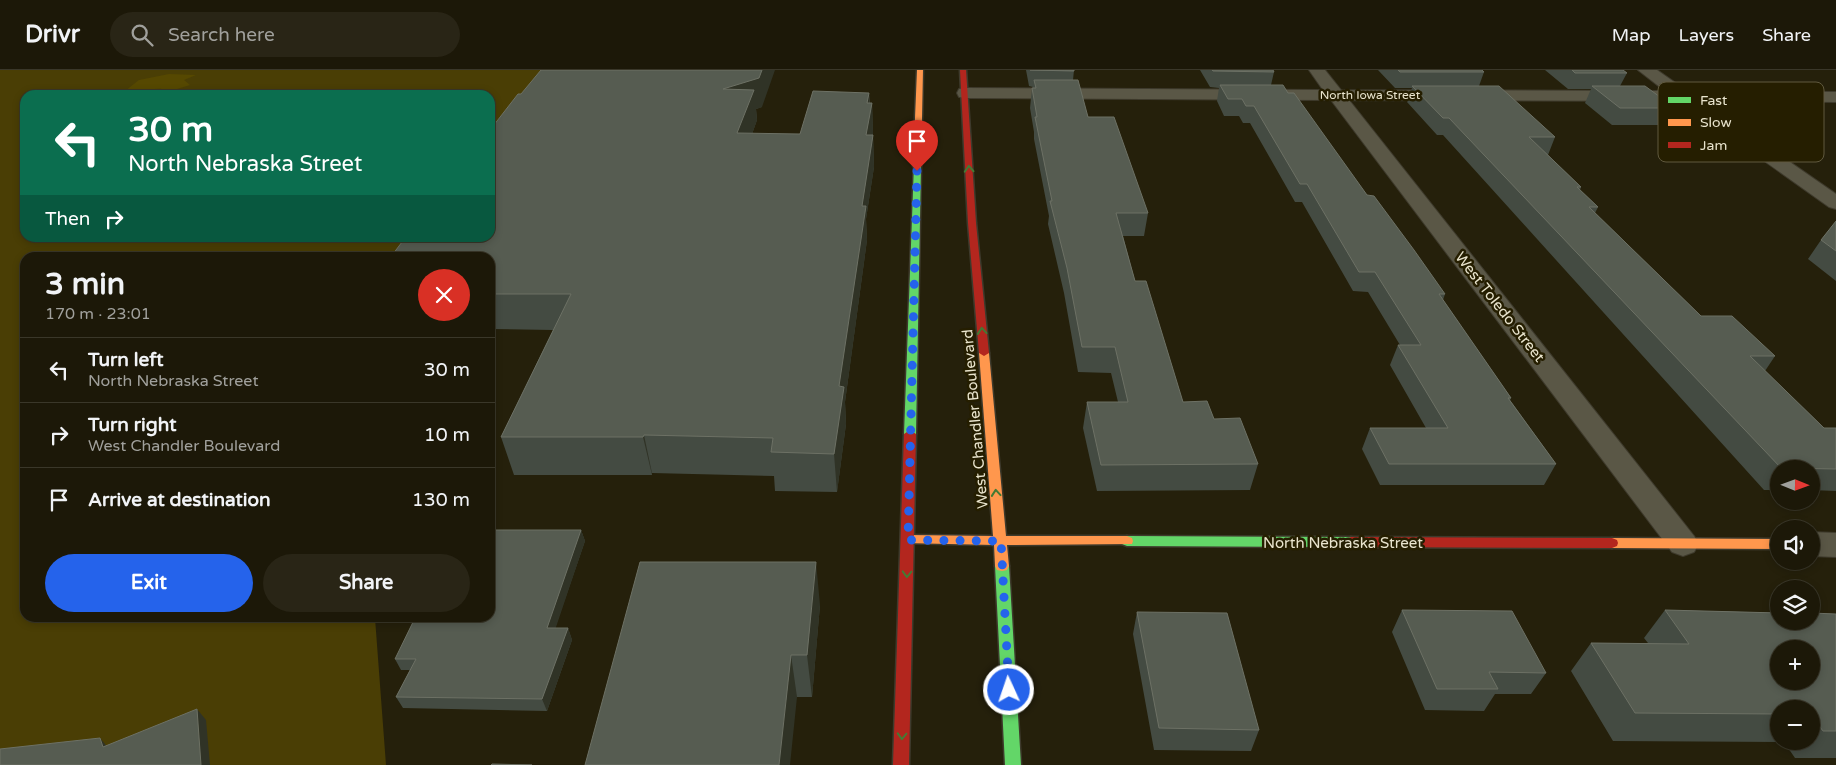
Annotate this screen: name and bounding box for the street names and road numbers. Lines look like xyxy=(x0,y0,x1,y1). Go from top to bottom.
street label: North Iowa Street xyxy=(1320,88,1421,102)
street label: West Toledo Street xyxy=(1451,248,1549,366)
street label: West Chandler Boulevard xyxy=(958,328,992,510)
street label: North Nebraska Street xyxy=(1263,534,1423,552)

